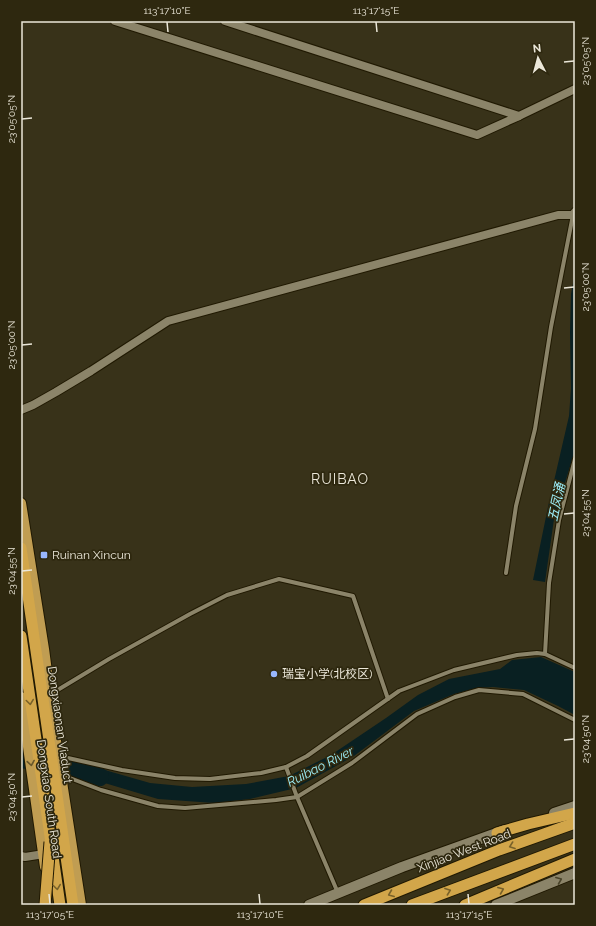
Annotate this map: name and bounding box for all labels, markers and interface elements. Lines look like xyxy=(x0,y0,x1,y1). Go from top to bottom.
text: 113°17'10"E xyxy=(143,5,191,16)
text: 113°17'15"E xyxy=(353,5,399,16)
text: 23°05'05"N xyxy=(580,37,591,85)
north arrow xyxy=(518,38,558,78)
text: N xyxy=(532,42,542,55)
text: 23°05'05"N xyxy=(6,95,17,143)
text: 23°05'00"N xyxy=(580,262,591,312)
text: 23°05'00"N xyxy=(6,320,17,370)
district label: RUIBAO xyxy=(311,471,369,487)
water label: 五凤涌 xyxy=(545,480,568,523)
text: 23°04'55"N xyxy=(580,489,591,537)
text: 23°04'55"N xyxy=(6,547,17,595)
place label: Ruinan Xincun xyxy=(52,548,131,562)
marker: Ruinan Xincun xyxy=(39,550,49,560)
street label: Dongxiaonan Viaduct xyxy=(45,666,75,784)
place label: 瑞宝小学(北校区) xyxy=(282,667,372,681)
marker: 瑞宝小学(北校区) xyxy=(269,669,279,679)
one-way arrow xyxy=(25,699,34,705)
text: 23°04'50"N xyxy=(580,715,591,763)
street label: Dongxiao South Road xyxy=(34,739,64,859)
water label: Ruibao River xyxy=(284,743,357,790)
one-way arrow xyxy=(26,760,35,766)
text: 23°04'50"N xyxy=(6,773,17,821)
street label: Xinjiao West Road xyxy=(415,827,513,875)
one-way arrow xyxy=(508,841,515,849)
one-way arrow xyxy=(554,877,562,885)
one-way arrow xyxy=(52,884,61,890)
one-way arrow xyxy=(444,887,451,896)
one-way arrow xyxy=(497,887,504,895)
one-way arrow xyxy=(388,889,395,897)
text: 113°17'05"E xyxy=(26,909,74,920)
text: 113°17'10"E xyxy=(236,909,284,920)
text: 113°17'15"E xyxy=(446,909,492,920)

